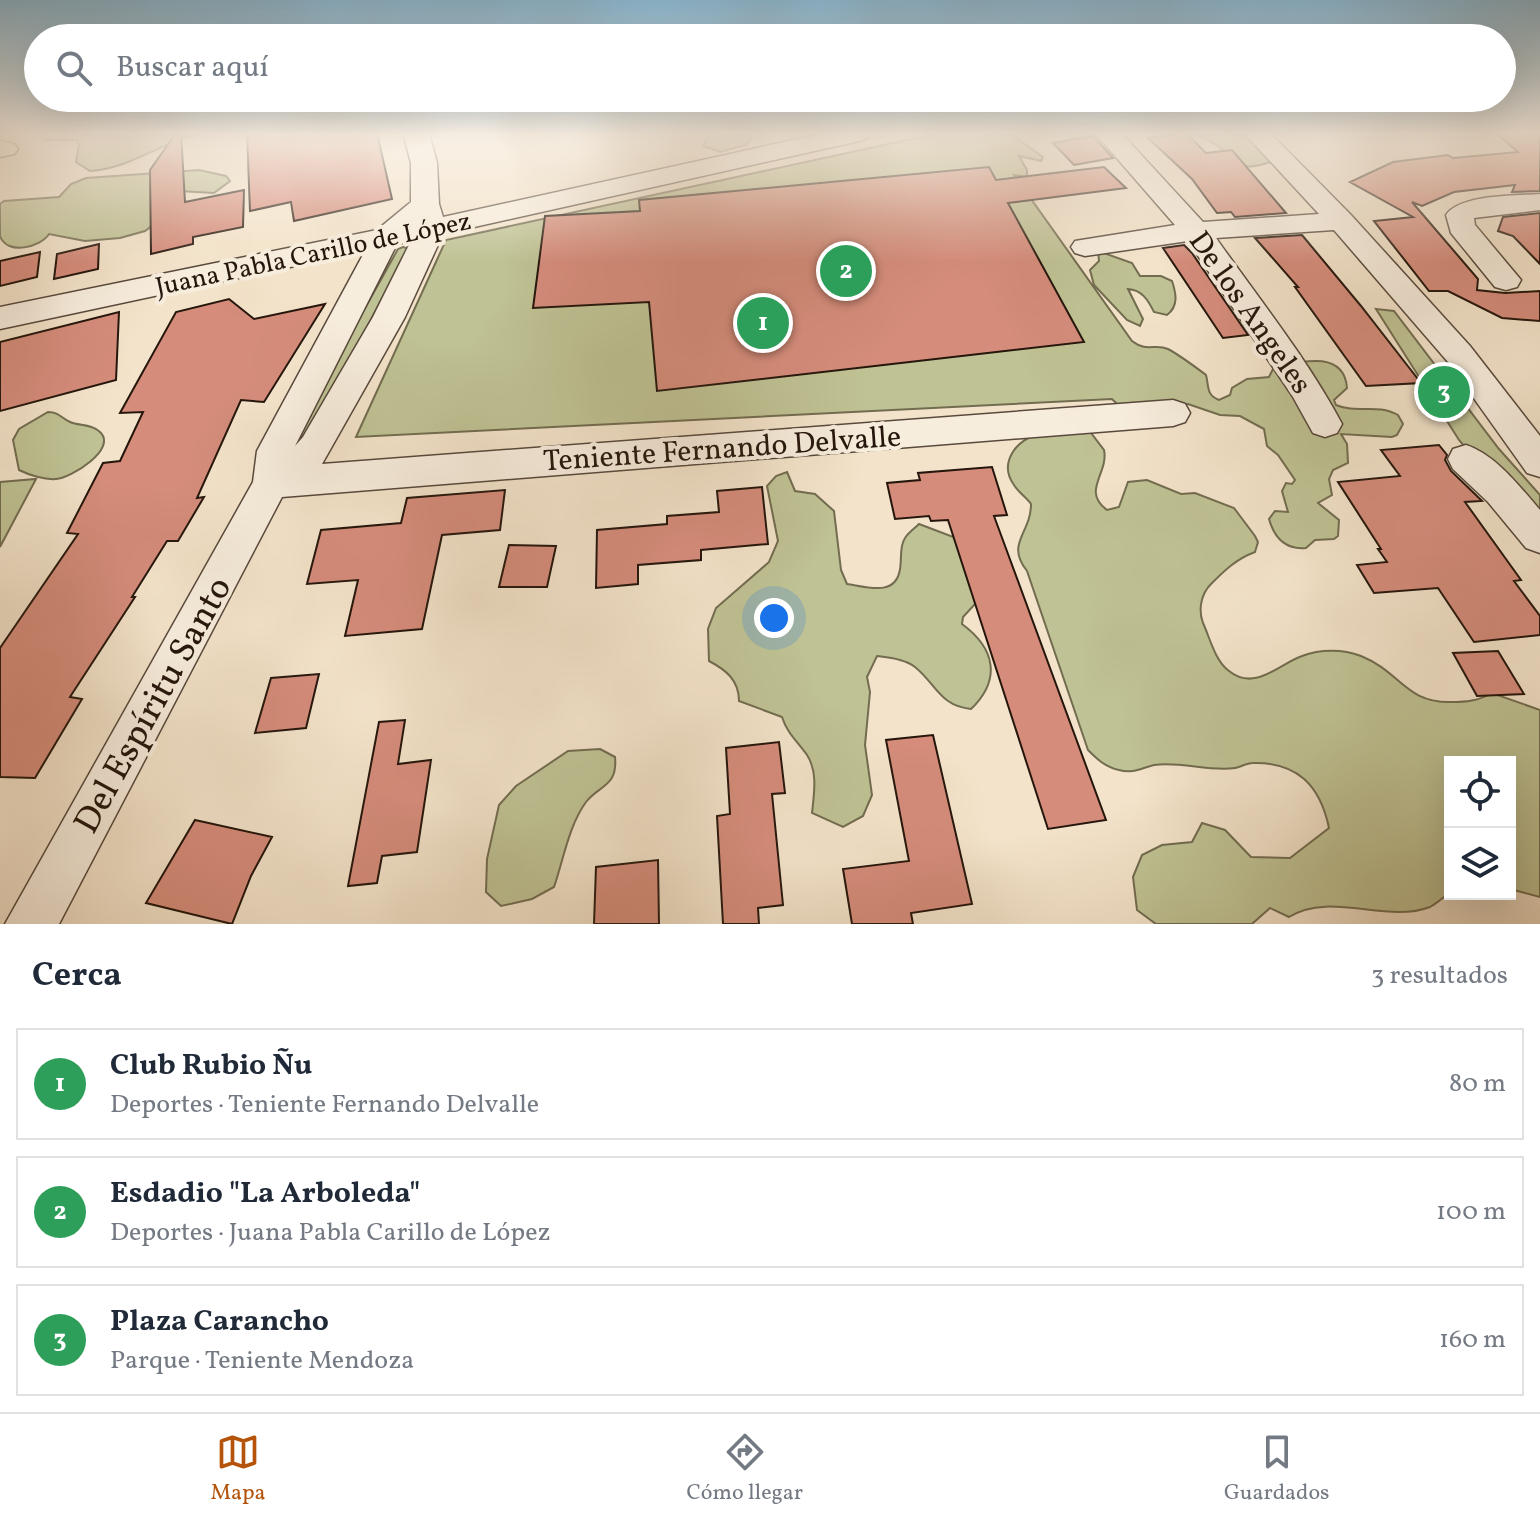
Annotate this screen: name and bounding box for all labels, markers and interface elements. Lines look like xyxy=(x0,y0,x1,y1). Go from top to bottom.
search box xyxy=(24,24,1516,112)
icon: search xyxy=(52,46,96,90)
text: Buscar aquí xyxy=(116,47,269,89)
street label: Juana Pabla Carillo de López xyxy=(152,204,475,306)
street label: De los Angeles xyxy=(1178,223,1321,403)
pin: 2 xyxy=(820,241,872,301)
pin: 1 xyxy=(737,293,789,353)
pin: 3 xyxy=(1418,362,1470,422)
street label: Teniente Fernando Delvalle xyxy=(542,417,903,483)
street label: Del Espíritu Santo xyxy=(63,568,246,843)
your location xyxy=(754,598,794,638)
map controls xyxy=(1444,756,1516,900)
button: locate xyxy=(1444,756,1516,828)
button: layers xyxy=(1444,828,1516,900)
text: Cerca xyxy=(32,953,122,1000)
text: 3 resultados xyxy=(1371,958,1508,994)
text: Club Rubio Ñu xyxy=(110,1045,312,1087)
text: 1 xyxy=(55,1066,65,1102)
text: 80 m xyxy=(1449,1066,1506,1102)
text: Deportes · Teniente Fernando Delvalle xyxy=(110,1087,539,1123)
text: Esdadio "La Arboleda" xyxy=(110,1173,420,1215)
text: 2 xyxy=(53,1194,67,1230)
text: 100 m xyxy=(1436,1194,1506,1230)
text: Deportes · Juana Pabla Carillo de López xyxy=(110,1215,551,1251)
text: Plaza Carancho xyxy=(110,1301,329,1343)
text: 3 xyxy=(53,1322,67,1358)
text: 160 m xyxy=(1439,1322,1506,1358)
text: Parque · Teniente Mendoza xyxy=(110,1343,414,1379)
tab: Mapa xyxy=(210,1430,265,1509)
tab: Cómo llegar xyxy=(686,1430,803,1509)
tab: Guardados xyxy=(1224,1430,1330,1509)

